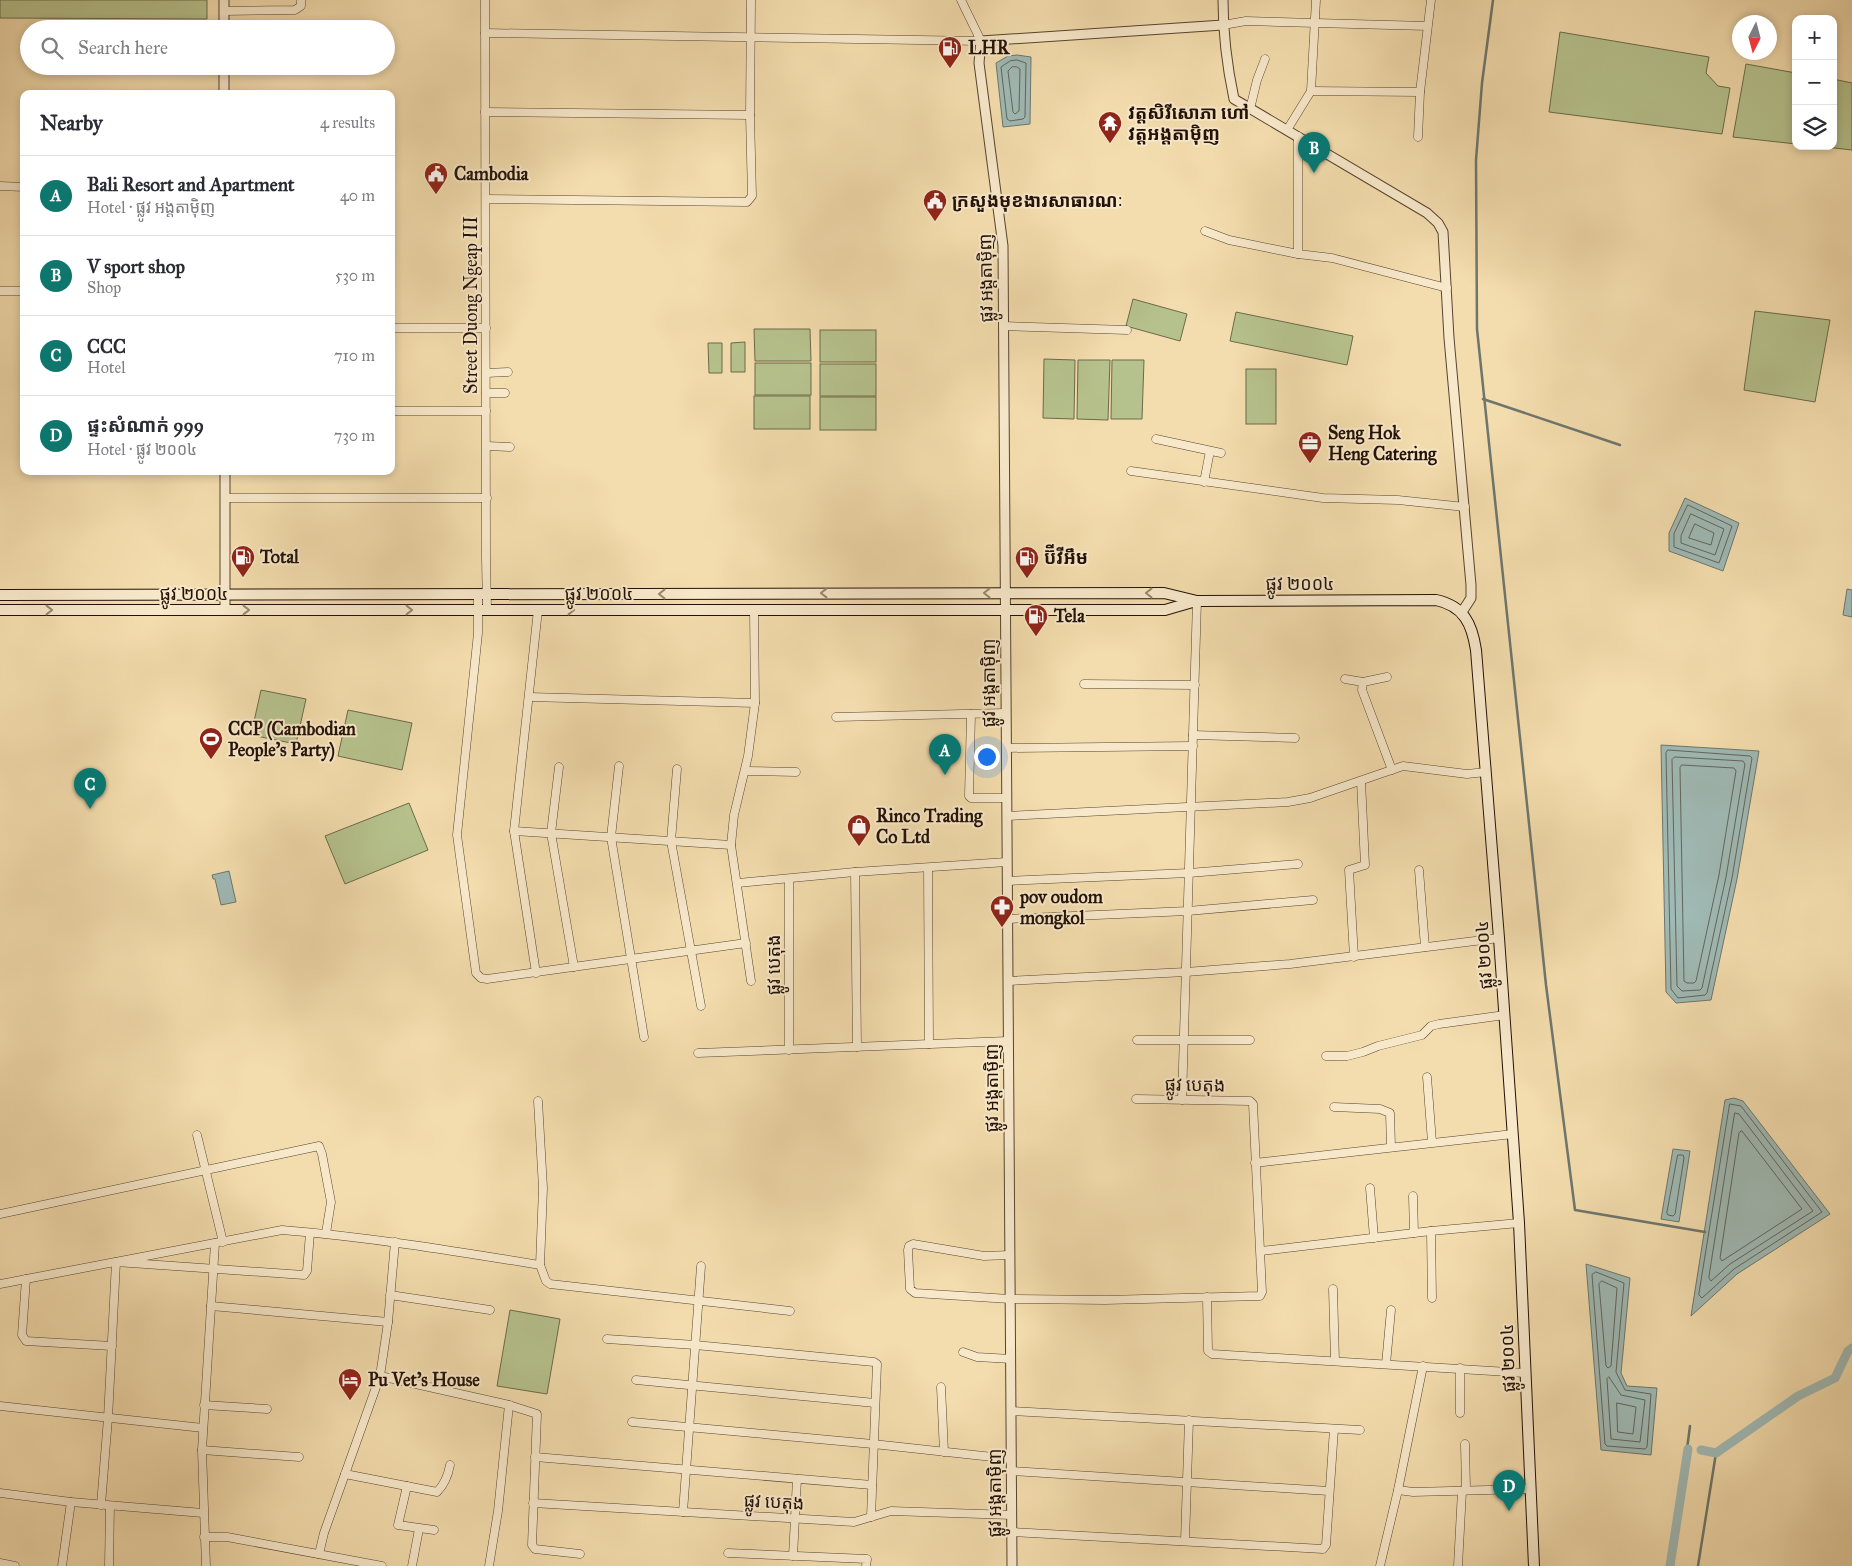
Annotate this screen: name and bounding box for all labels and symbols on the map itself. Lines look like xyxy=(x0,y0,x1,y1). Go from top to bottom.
north arrow xyxy=(1732,15,1777,60)
fuel station icon: LHR xyxy=(937,35,963,69)
place label: LHR xyxy=(968,37,1011,59)
place label: វត្តសិរីសោភា ហៅ វត្តអង្តតាម៉ិញ xyxy=(1128,102,1249,145)
temple icon: វត្តសិរីសោភា ហៅ វត្តអង្តតាម៉ិញ xyxy=(1097,110,1123,144)
pin: B xyxy=(1298,132,1330,173)
public building icon: Cambodia xyxy=(423,161,449,195)
place label: Cambodia xyxy=(454,163,529,185)
public building icon: ក្រសួងមុខងារសាធារណៈ xyxy=(922,188,948,222)
place label: ក្រសួងមុខងារសាធារណៈ xyxy=(952,190,1123,212)
street label: Street Duong Ngeap III xyxy=(460,216,483,394)
street label: ផ្លូវ អង្តតាម៉ិញ xyxy=(974,233,1003,323)
place label: Seng Hok Heng Catering xyxy=(1328,422,1437,466)
office icon: Seng Hok Heng Catering xyxy=(1297,430,1323,464)
fuel station icon: Total xyxy=(230,544,256,578)
place label: ប៊ីវីអឹម xyxy=(1044,544,1088,569)
fuel station icon: ប៊ីវីអឹម xyxy=(1014,545,1040,579)
place label: Total xyxy=(259,546,300,568)
street label: ផ្លូវ ២០០៤ xyxy=(1266,573,1335,600)
street label: ផ្លូវ ២០០៤ xyxy=(160,583,229,610)
street label: ផ្លូវ ២០០៤ xyxy=(565,583,634,610)
one-way arrow xyxy=(820,588,828,598)
one-way arrow xyxy=(983,588,990,598)
one-way arrow xyxy=(1145,588,1153,598)
one-way arrow xyxy=(658,589,666,599)
fuel station icon: Tela xyxy=(1023,603,1049,637)
one-way arrow xyxy=(45,605,53,615)
one-way arrow xyxy=(242,605,250,615)
one-way arrow xyxy=(405,605,413,615)
one-way arrow xyxy=(568,605,575,615)
place label: Tela xyxy=(1053,605,1085,627)
street label: ផ្លូវ អង្តតាម៉ិញ xyxy=(978,638,1005,728)
place label: CCP (Cambodian People's Party) xyxy=(228,718,356,762)
sports icon: CCP (Cambodian People's Party) xyxy=(198,726,224,760)
pin: A xyxy=(929,734,961,775)
your location xyxy=(974,744,1000,770)
pin: C xyxy=(74,768,106,809)
place label: Rinco Trading Co Ltd xyxy=(876,805,983,848)
shop icon: Rinco Trading Co Ltd xyxy=(846,813,872,847)
place label: pov oudom mongkol xyxy=(1019,886,1104,930)
pharmacy icon: pov oudom mongkol xyxy=(989,894,1015,928)
street label: ផ្លូវ ២០០៤ xyxy=(1471,919,1503,990)
street label: ផ្លូវ បេតុង xyxy=(763,935,790,995)
street label: ផ្លូវ អង្តតាម៉ិញ xyxy=(981,1043,1008,1133)
street label: ផ្លូវ បេតុង xyxy=(1164,1073,1226,1102)
street label: ផ្លូវ ២០០៤ xyxy=(1496,1323,1526,1393)
hotel icon: Pu Vet's House xyxy=(337,1367,363,1401)
place label: Pu Vet's House xyxy=(368,1369,480,1391)
street label: ផ្លូវ អង្តតាម៉ិញ xyxy=(984,1448,1011,1538)
pin: D xyxy=(1493,1470,1525,1511)
street label: ផ្លូវ បេតុង xyxy=(743,1489,805,1520)

